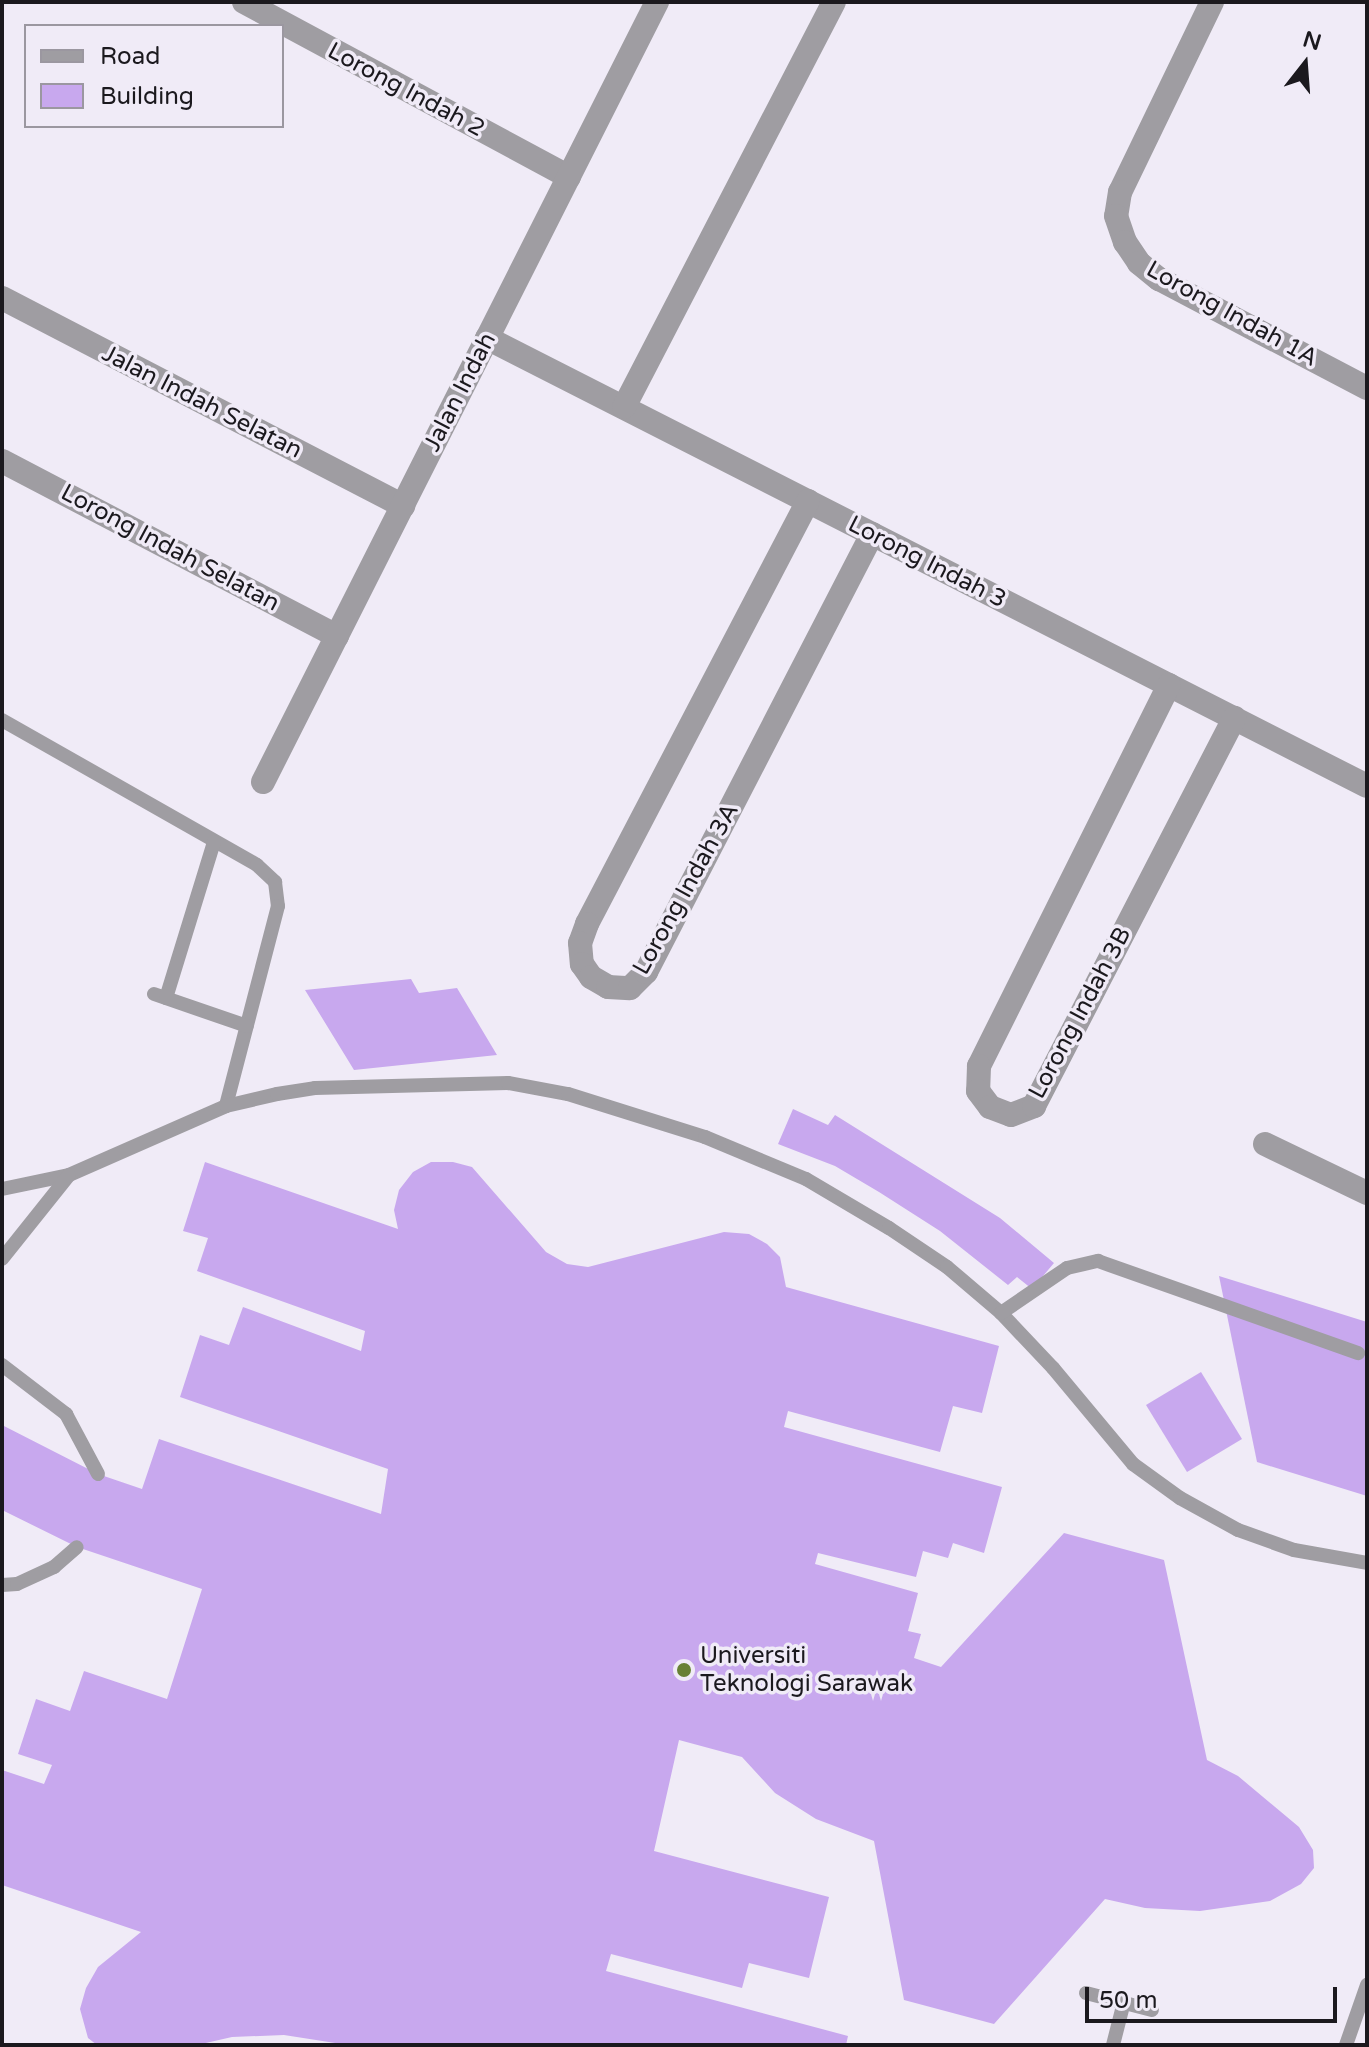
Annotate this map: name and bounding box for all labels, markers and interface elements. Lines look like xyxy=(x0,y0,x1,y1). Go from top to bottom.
legend xyxy=(24,24,284,128)
north arrow xyxy=(1265,24,1345,104)
text: N xyxy=(1300,26,1324,56)
street label: Lorong Indah 2 xyxy=(323,37,489,143)
text: Road xyxy=(100,42,160,71)
text: Building xyxy=(100,82,194,111)
street label: Lorong Indah 1A xyxy=(1141,255,1323,373)
street label: Jalan Indah xyxy=(418,328,502,456)
street label: Jalan Indah Selatan xyxy=(97,339,307,465)
street label: Lorong Indah Selatan xyxy=(56,478,284,618)
street label: Lorong Indah 3 xyxy=(843,510,1011,614)
street label: Lorong Indah 3A xyxy=(627,798,745,980)
street label: Lorong Indah 3B xyxy=(1023,922,1137,1104)
place label: Universiti Teknologi Sarawak xyxy=(700,1642,913,1698)
marker: Universiti Teknologi Sarawak xyxy=(675,1661,693,1679)
scale bar xyxy=(1089,1971,1341,2021)
text: 50 m xyxy=(1099,1986,1157,2015)

